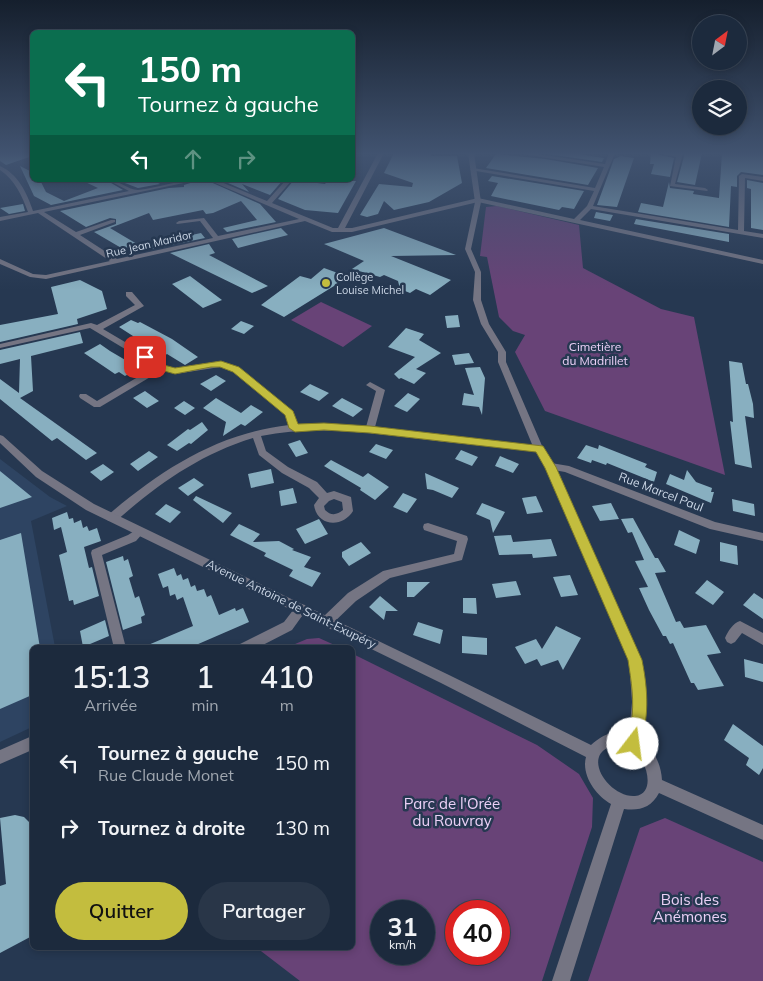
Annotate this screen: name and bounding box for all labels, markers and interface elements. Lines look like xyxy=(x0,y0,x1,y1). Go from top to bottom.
north arrow xyxy=(692,15,748,70)
map controls xyxy=(692,15,747,135)
text: 150 m xyxy=(138,47,242,91)
icon: left xyxy=(55,50,120,115)
button: layers xyxy=(692,80,747,135)
text: Tournez à gauche xyxy=(138,90,319,118)
icon: left xyxy=(126,145,154,173)
icon: ahead xyxy=(179,145,207,173)
icon: right xyxy=(232,145,260,173)
street label: Rue Jean Maridor xyxy=(105,227,193,261)
place label: Collège Louise Michel xyxy=(336,270,404,297)
marker: Collège Louise Michel xyxy=(320,277,332,289)
pin xyxy=(124,336,166,378)
park label: Cimetière du Madrillet xyxy=(562,339,628,368)
icon: arrive xyxy=(131,343,159,371)
street label: Rue Marcel Paul xyxy=(617,468,706,515)
street label: Avenue Antoine de Saint-Exupéry xyxy=(204,556,379,652)
text: 15:13 xyxy=(71,658,150,696)
text: 1 xyxy=(196,658,214,696)
text: 410 xyxy=(260,658,314,696)
text: Arrivée xyxy=(84,695,137,715)
text: min xyxy=(191,695,219,715)
text: m xyxy=(280,695,294,715)
position arrow xyxy=(606,717,658,769)
text: Tournez à gauche xyxy=(98,741,259,765)
icon: left xyxy=(55,749,83,777)
text: 150 m xyxy=(274,751,330,775)
text: Rue Claude Monet xyxy=(98,765,234,785)
park label: Parc de l'Orée du Rouvray xyxy=(404,794,500,830)
icon: right xyxy=(55,814,83,842)
text: Tournez à droite xyxy=(98,816,245,840)
text: 130 m xyxy=(274,816,330,840)
button: Quitter xyxy=(55,882,188,940)
button: Partager xyxy=(198,882,330,940)
park label: Bois des Anémones xyxy=(653,890,727,926)
speed limit sign: 40 xyxy=(445,900,510,965)
text: 31 xyxy=(387,911,418,942)
text: km/h xyxy=(389,937,416,952)

